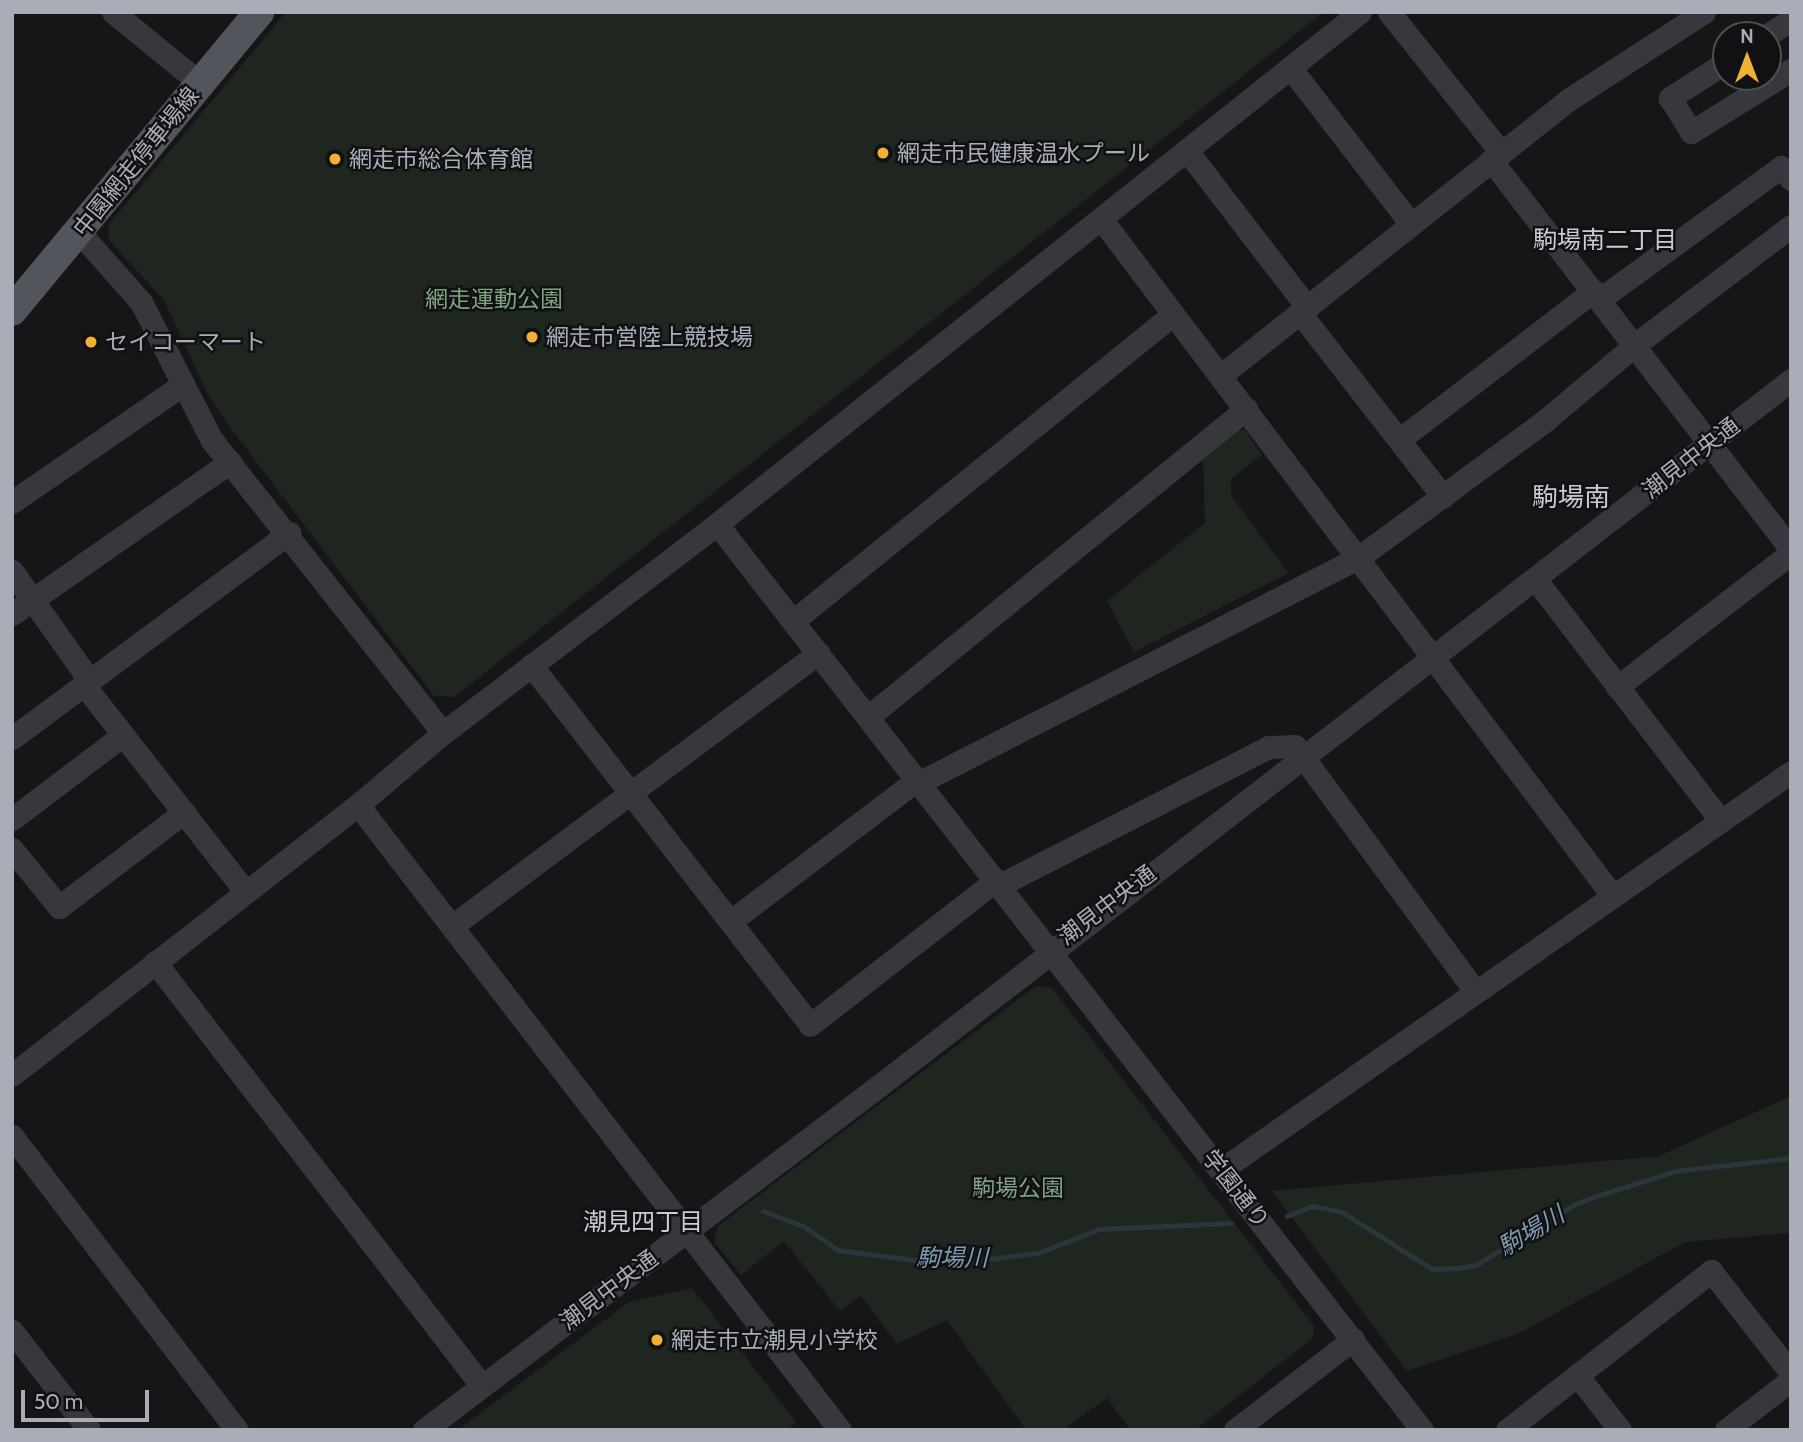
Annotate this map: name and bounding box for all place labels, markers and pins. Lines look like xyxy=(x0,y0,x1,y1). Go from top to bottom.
place label: 網走市民健康温水プール xyxy=(897,139,1150,167)
place label: 網走市総合体育館 xyxy=(349,145,533,173)
marker: 網走市民健康温水プール xyxy=(875,145,891,161)
marker: 網走市総合体育館 xyxy=(327,151,343,167)
place label: 網走市営陸上競技場 xyxy=(546,323,753,351)
place label: セイコーマート xyxy=(105,328,266,356)
marker: 網走市営陸上競技場 xyxy=(524,329,540,345)
marker: セイコーマート xyxy=(83,334,99,350)
place label: 網走市立潮見小学校 xyxy=(671,1326,878,1354)
marker: 網走市立潮見小学校 xyxy=(649,1332,665,1348)

